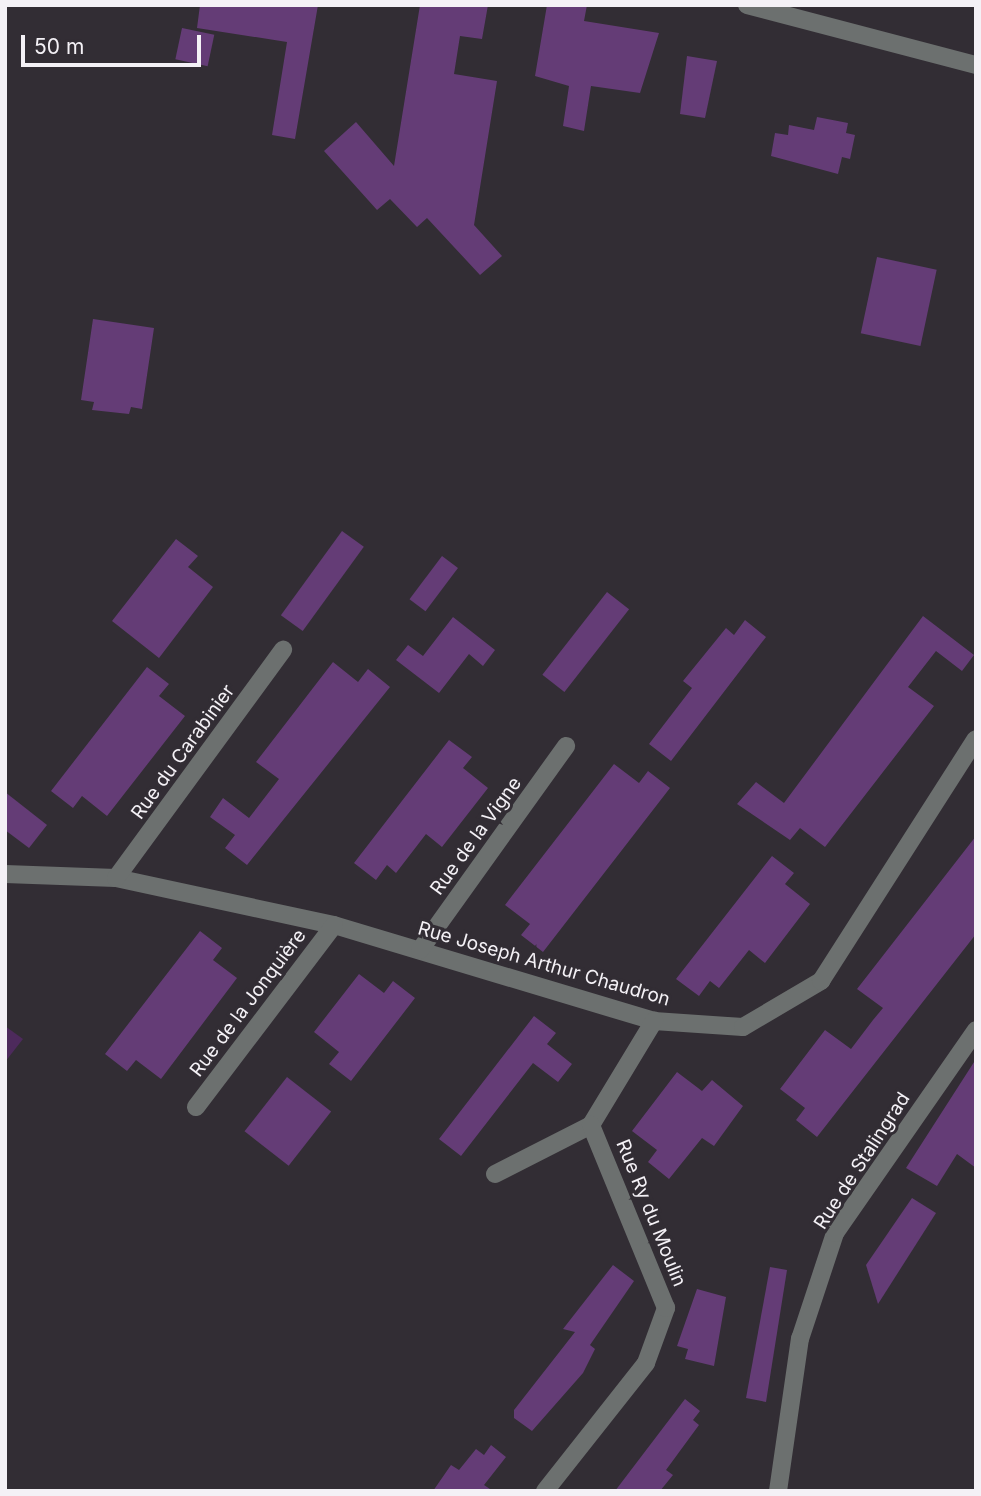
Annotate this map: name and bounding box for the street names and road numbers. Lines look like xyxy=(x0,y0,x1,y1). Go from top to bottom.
street label: Rue du Carabinier xyxy=(127,680,239,824)
street label: Rue de la Vigne xyxy=(426,773,526,899)
street label: Rue Joseph Arthur Chaudron xyxy=(415,917,673,1011)
street label: Rue de la Jonquière xyxy=(185,925,311,1081)
street label: Rue de Stalingrad xyxy=(809,1088,915,1234)
street label: Rue Ry du Moulin xyxy=(611,1136,691,1290)

